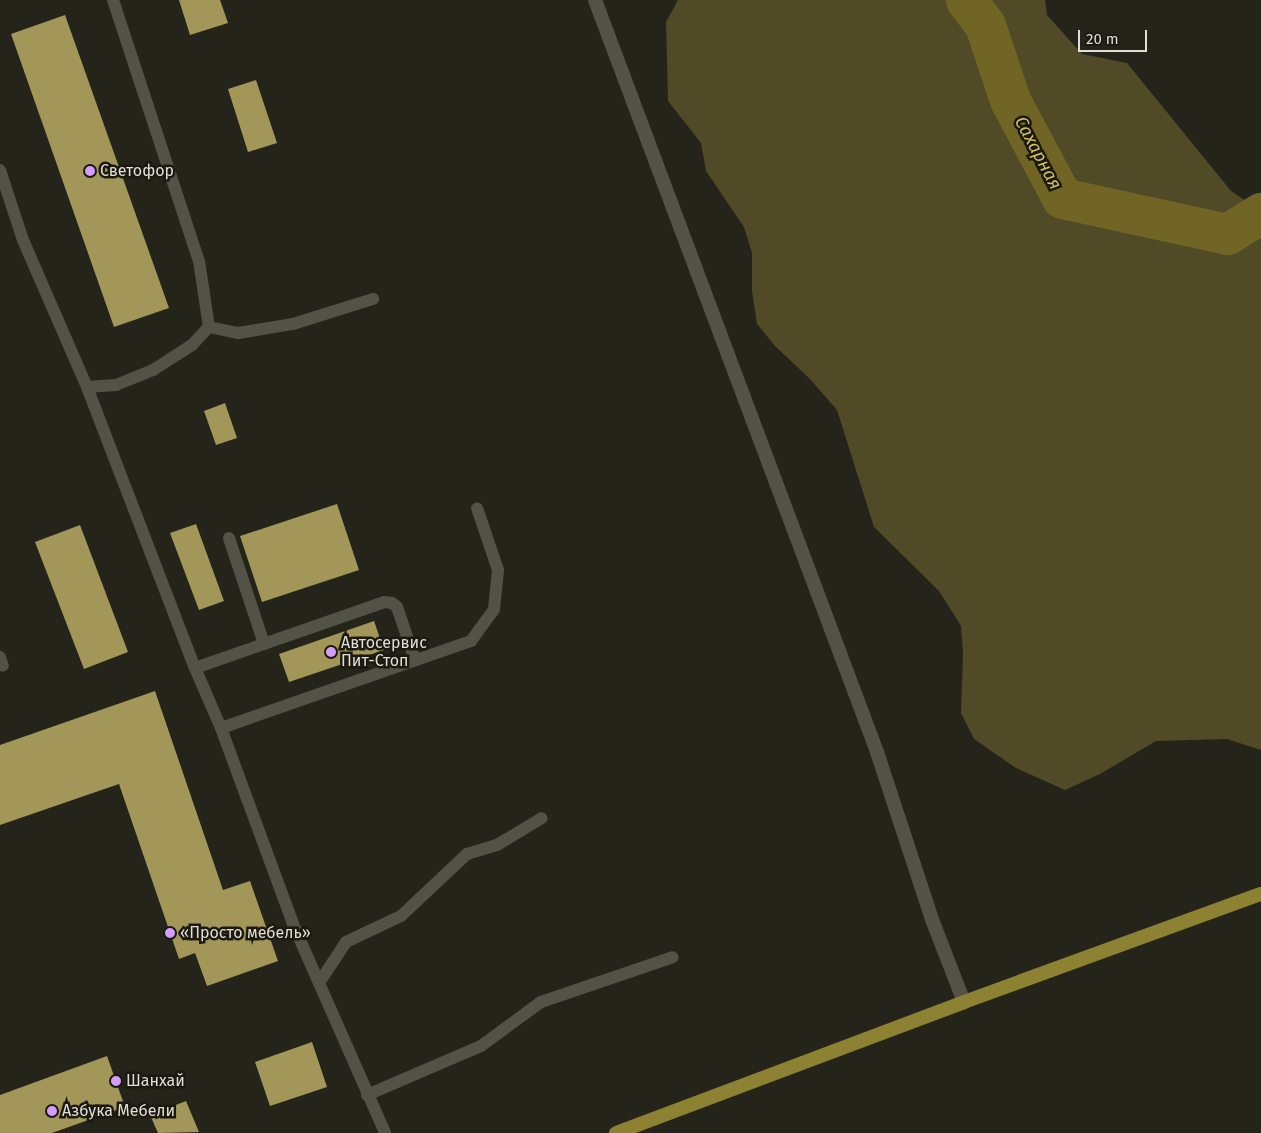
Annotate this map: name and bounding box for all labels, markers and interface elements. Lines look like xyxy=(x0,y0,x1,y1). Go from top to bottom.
scale bar xyxy=(1081,20,1150,52)
text: 20 m xyxy=(1086,30,1119,48)
water label: Сахарная xyxy=(1010,113,1066,193)
place label: Светофор xyxy=(100,161,174,181)
marker: Светофор xyxy=(84,165,96,177)
place label: Автосервис Пит-Стоп xyxy=(341,633,427,671)
marker: Автосервис Пит-Стоп xyxy=(325,646,337,658)
place label: «Просто мебель» xyxy=(180,923,311,943)
marker: «Просто мебель» xyxy=(164,927,176,939)
place label: Шанхай xyxy=(126,1071,185,1091)
marker: Шанхай xyxy=(110,1075,122,1087)
place label: Азбука Мебели xyxy=(62,1101,175,1121)
marker: Азбука Мебели xyxy=(46,1105,58,1117)

